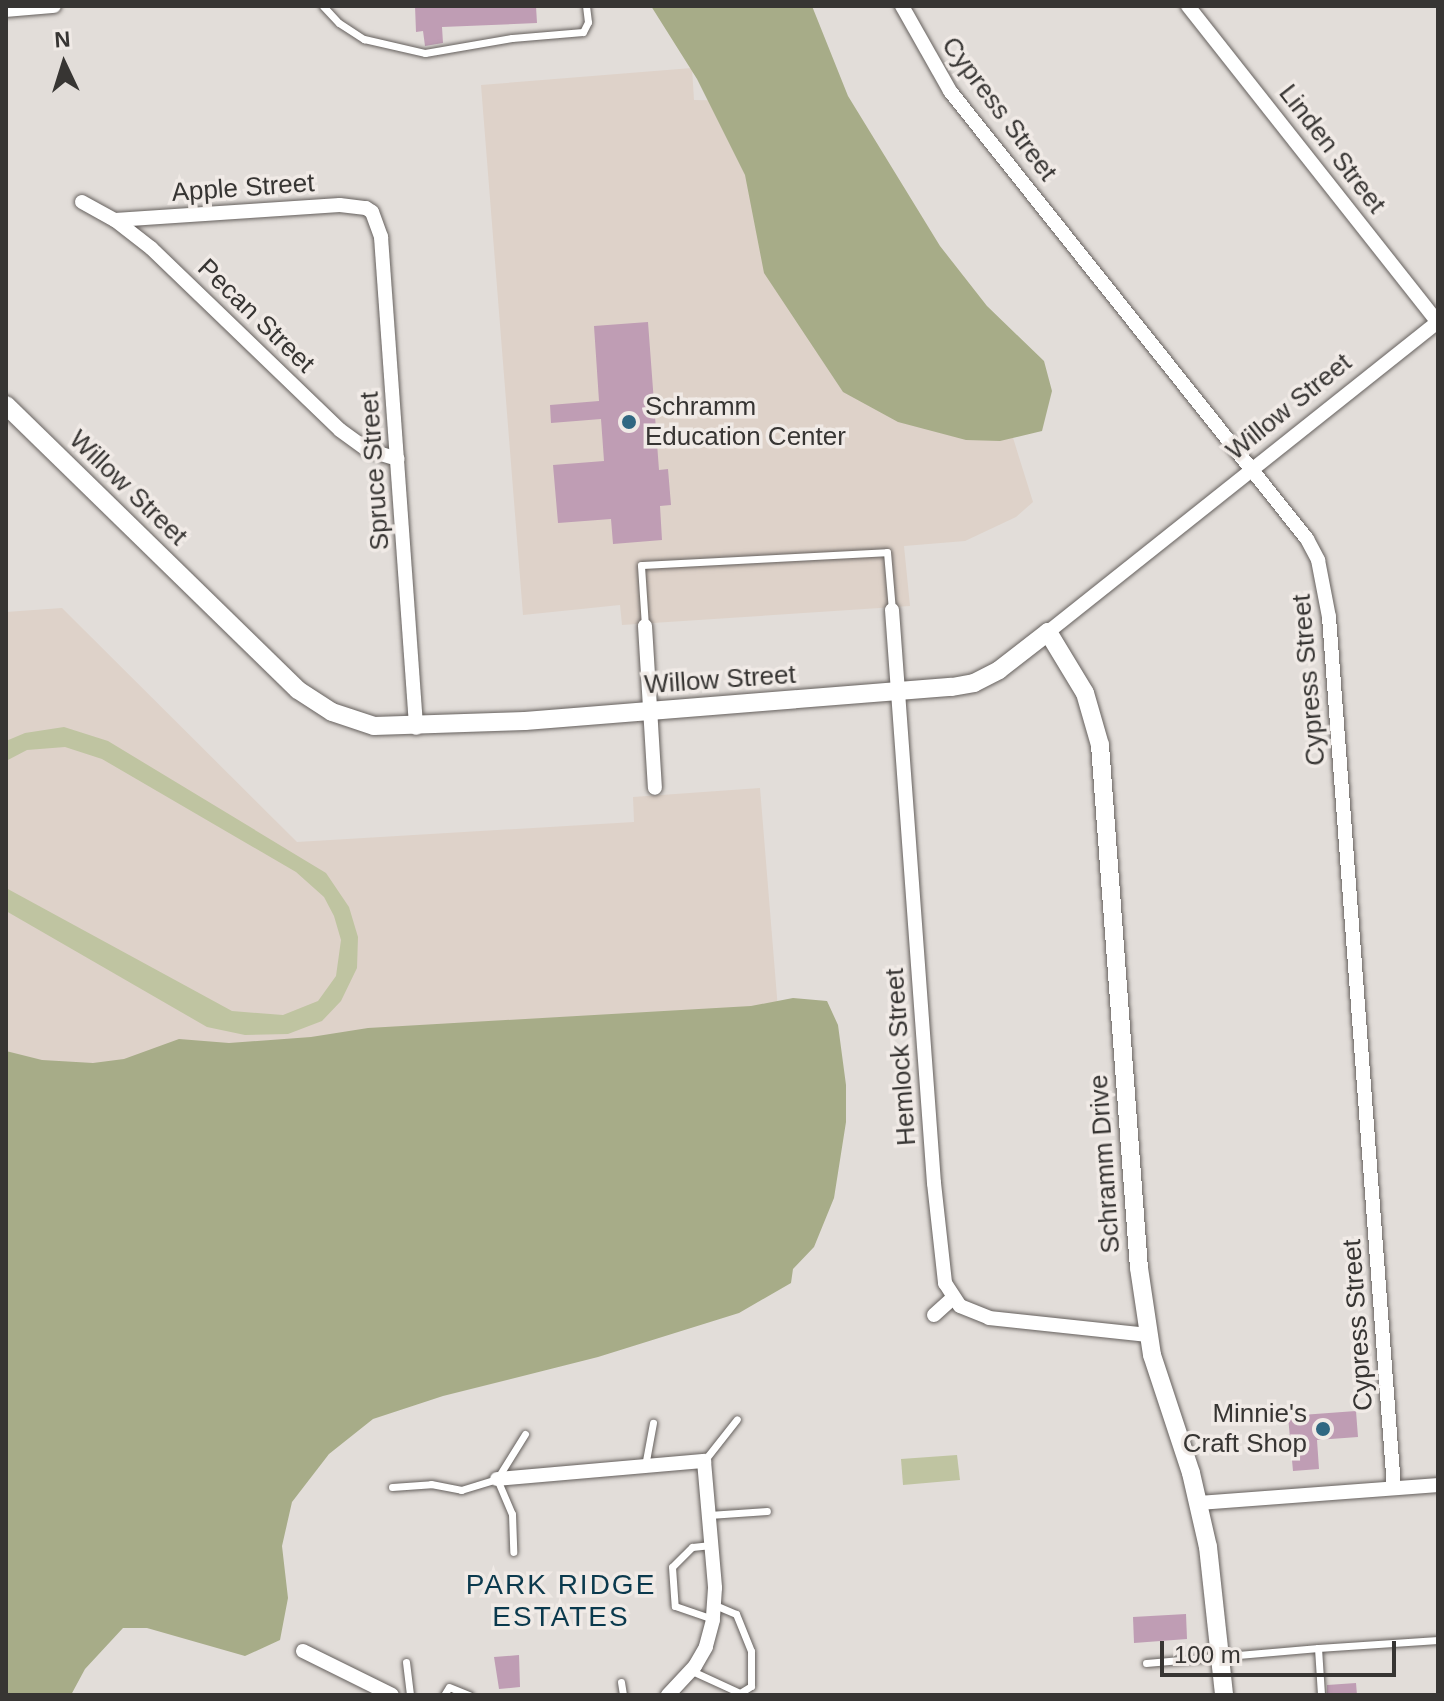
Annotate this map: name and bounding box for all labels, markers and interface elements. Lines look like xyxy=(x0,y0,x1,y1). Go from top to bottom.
north arrow xyxy=(24,24,104,104)
text: N xyxy=(53,27,71,53)
street label: Cypress Street xyxy=(935,31,1063,187)
street label: Linden Street xyxy=(1272,78,1392,220)
street label: Apple Street xyxy=(171,167,315,209)
street label: Pecan Street xyxy=(191,253,321,379)
street label: Willow Street xyxy=(1220,347,1358,467)
street label: Spruce Street xyxy=(354,391,396,551)
place label: Schramm Education Center xyxy=(645,391,846,452)
marker: Schramm Education Center xyxy=(620,413,638,431)
street label: Willow Street xyxy=(63,424,193,552)
street label: Cypress Street xyxy=(1286,593,1332,767)
street label: Willow Street xyxy=(643,659,797,701)
street label: Hemlock Street xyxy=(879,967,923,1147)
street label: Schramm Drive xyxy=(1083,1074,1127,1254)
street label: Cypress Street xyxy=(1336,1238,1380,1412)
place label: Minnie's Craft Shop xyxy=(1183,1398,1307,1460)
marker: Minnie's Craft Shop xyxy=(1314,1420,1332,1438)
district label: PARK RIDGE ESTATES xyxy=(466,1568,656,1634)
scale bar xyxy=(1164,1625,1400,1675)
text: 100 m xyxy=(1174,1641,1241,1668)

